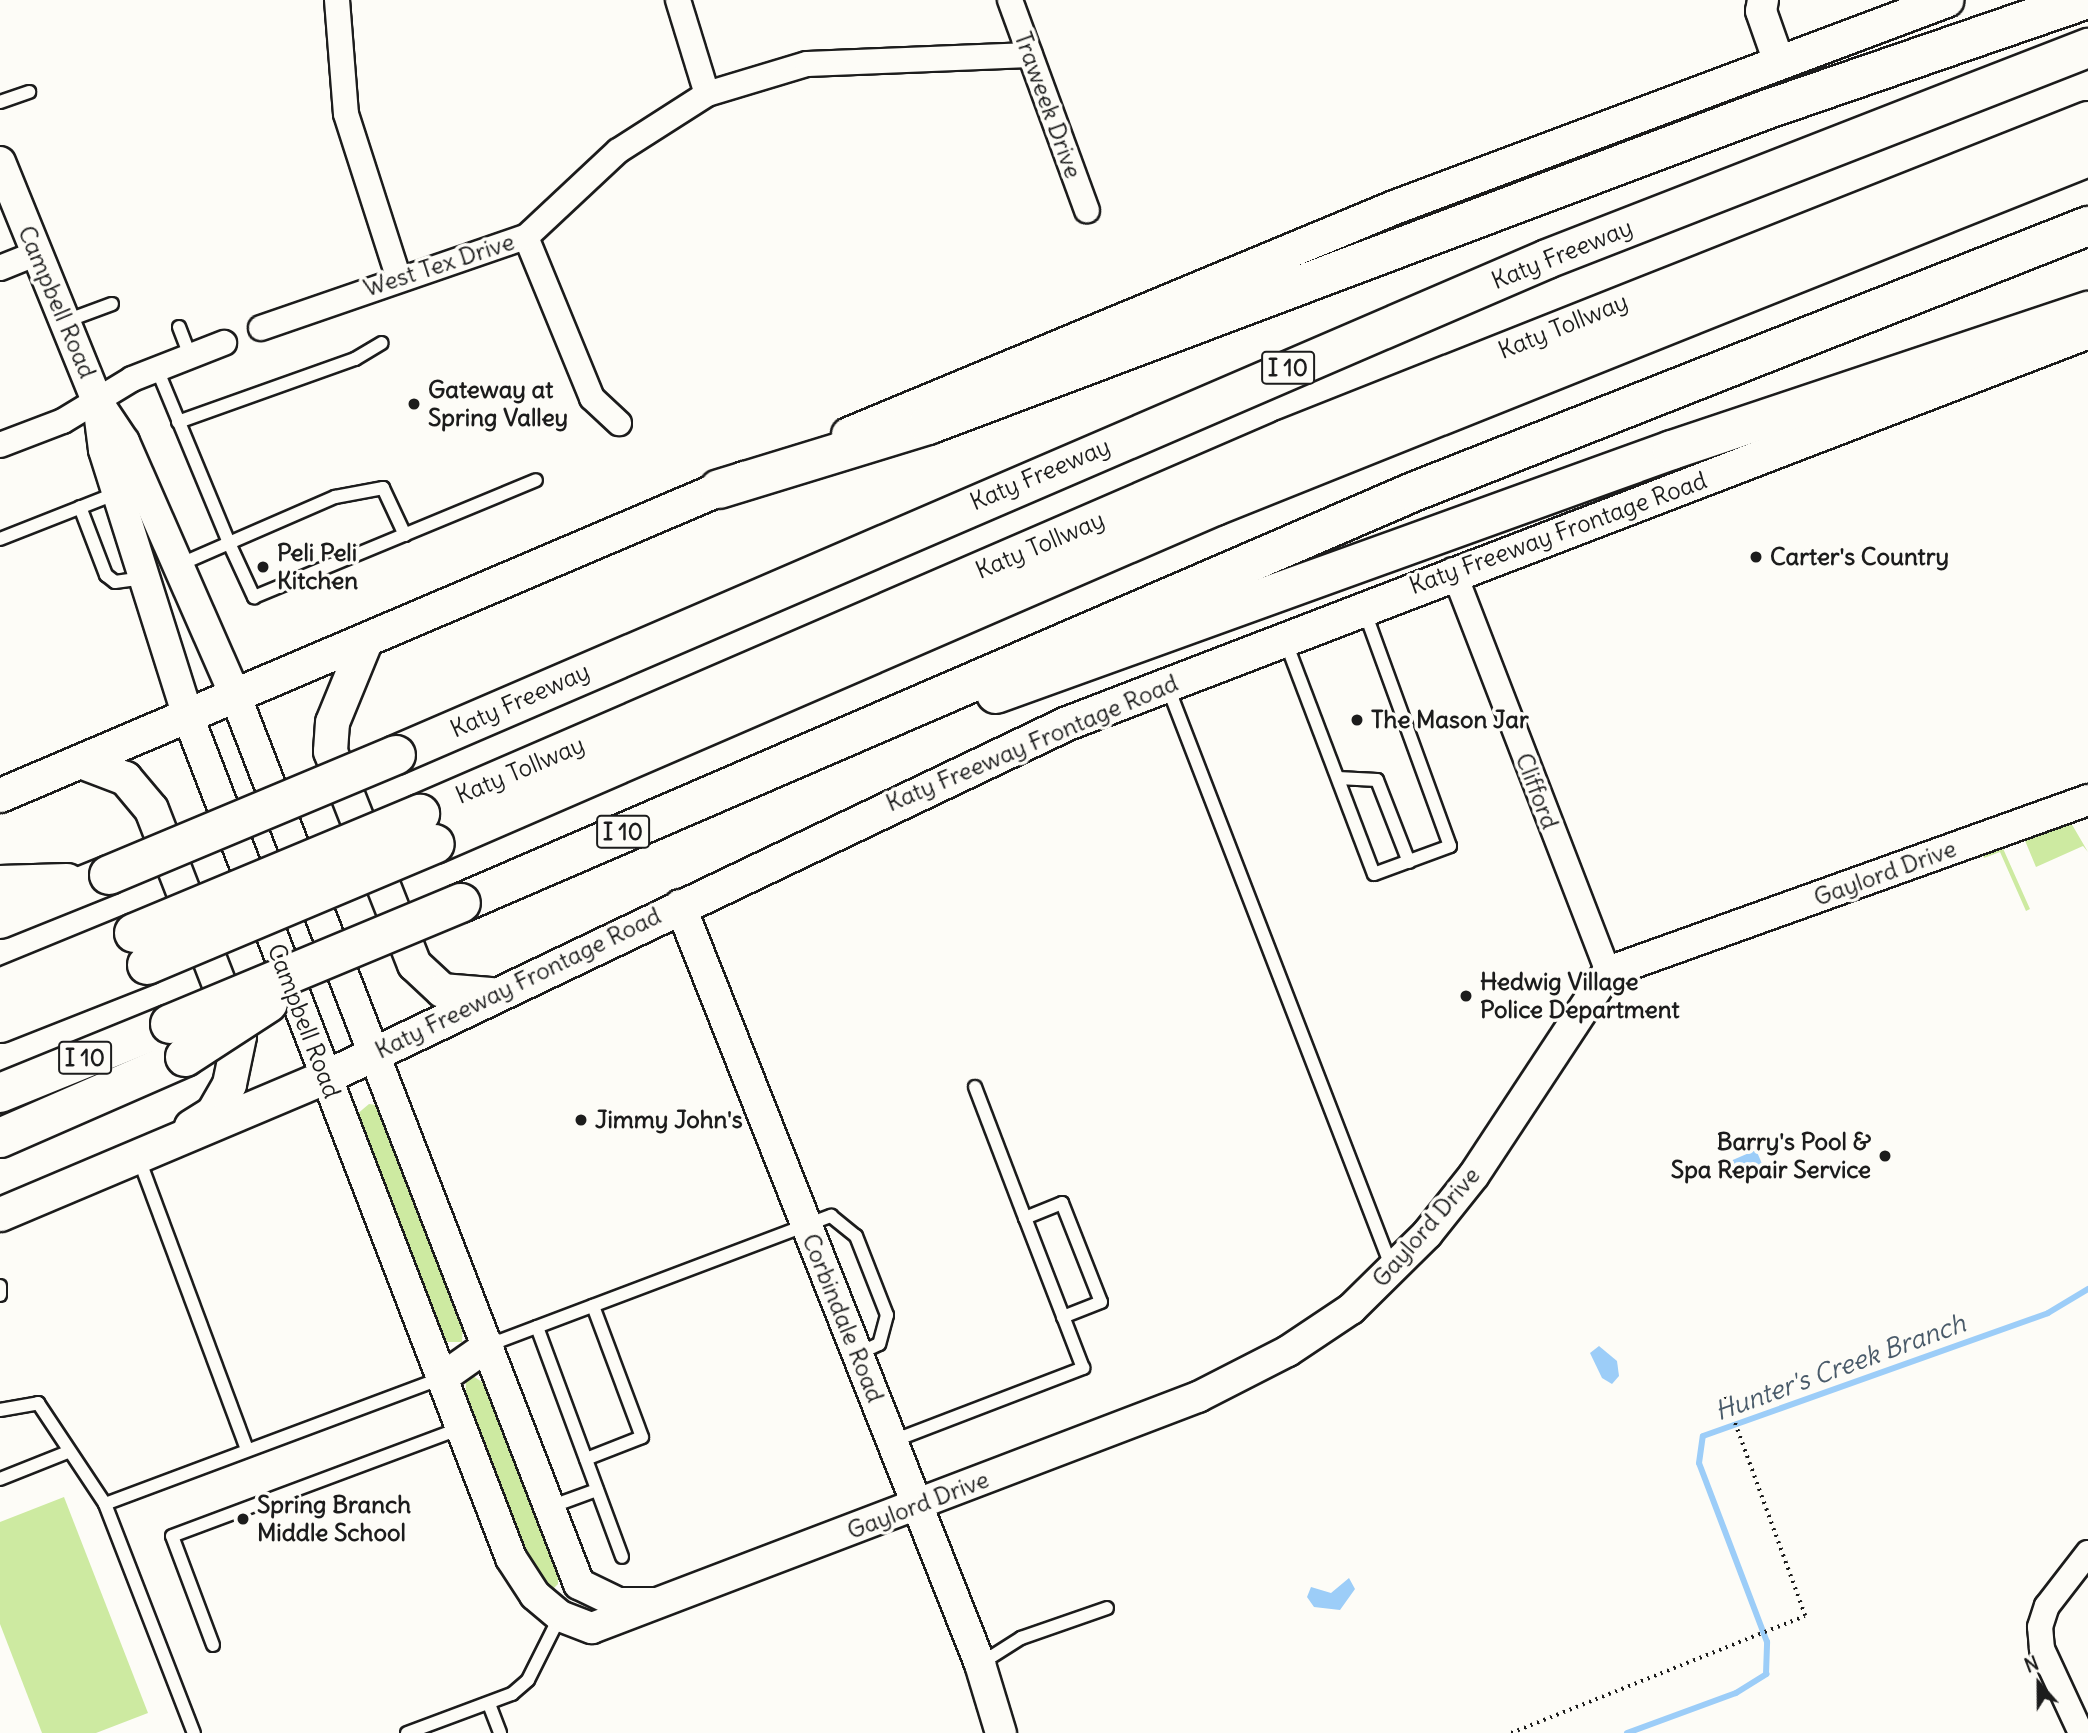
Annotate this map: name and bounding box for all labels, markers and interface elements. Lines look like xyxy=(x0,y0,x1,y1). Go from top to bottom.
street label: Traweek Drive xyxy=(1008,28,1088,182)
street label: Katy Freeway xyxy=(1487,213,1637,295)
street label: Campbell Road xyxy=(12,221,102,383)
street label: West Tex Drive xyxy=(360,227,518,303)
street label: Katy Tollway xyxy=(1494,287,1632,365)
road number: I 10 xyxy=(1260,348,1316,388)
place label: Gateway at Spring Valley xyxy=(428,376,568,432)
marker: Gateway at Spring Valley xyxy=(406,396,422,412)
street label: Katy Freeway xyxy=(966,432,1114,516)
street label: Katy Freeway Frontage Road xyxy=(1405,466,1711,600)
street label: Katy Tollway xyxy=(971,505,1109,585)
place label: Peli Peli Kitchen xyxy=(277,539,358,595)
place label: Carter's Country xyxy=(1770,543,1949,571)
marker: Carter's Country xyxy=(1748,549,1764,565)
marker: Peli Peli Kitchen xyxy=(255,559,271,575)
street label: Katy Freeway xyxy=(446,656,594,744)
street label: Katy Freeway Frontage Road xyxy=(882,668,1182,818)
place label: The Mason Jar xyxy=(1371,706,1529,734)
marker: The Mason Jar xyxy=(1349,712,1365,728)
street label: Katy Tollway xyxy=(451,730,589,810)
street label: Clifford xyxy=(1509,749,1565,833)
road number: I 10 xyxy=(595,812,651,852)
street label: Gaylord Drive xyxy=(1810,834,1960,912)
street label: Katy Freeway Frontage Road xyxy=(370,901,666,1065)
street label: Campbell Road xyxy=(261,940,347,1102)
place label: Hedwig Village Police Department xyxy=(1480,968,1680,1024)
marker: Hedwig Village Police Department xyxy=(1458,988,1474,1004)
road number: I 10 xyxy=(57,1038,113,1078)
place label: Jimmy John's xyxy=(595,1106,743,1134)
marker: Jimmy John's xyxy=(573,1112,589,1128)
place label: Barry's Pool & Spa Repair Service xyxy=(1671,1128,1871,1184)
marker: Barry's Pool & Spa Repair Service xyxy=(1877,1148,1893,1164)
street label: Gaylord Drive xyxy=(1366,1161,1486,1293)
street label: Corbindale Road xyxy=(796,1229,890,1407)
water label: Hunter's Creek Branch xyxy=(1710,1307,1970,1427)
street label: Gaylord Drive xyxy=(843,1465,993,1545)
place label: Spring Branch Middle School xyxy=(257,1491,411,1547)
marker: Spring Branch Middle School xyxy=(235,1511,251,1527)
north arrow xyxy=(2004,1649,2074,1719)
text: N xyxy=(2021,1651,2042,1678)

